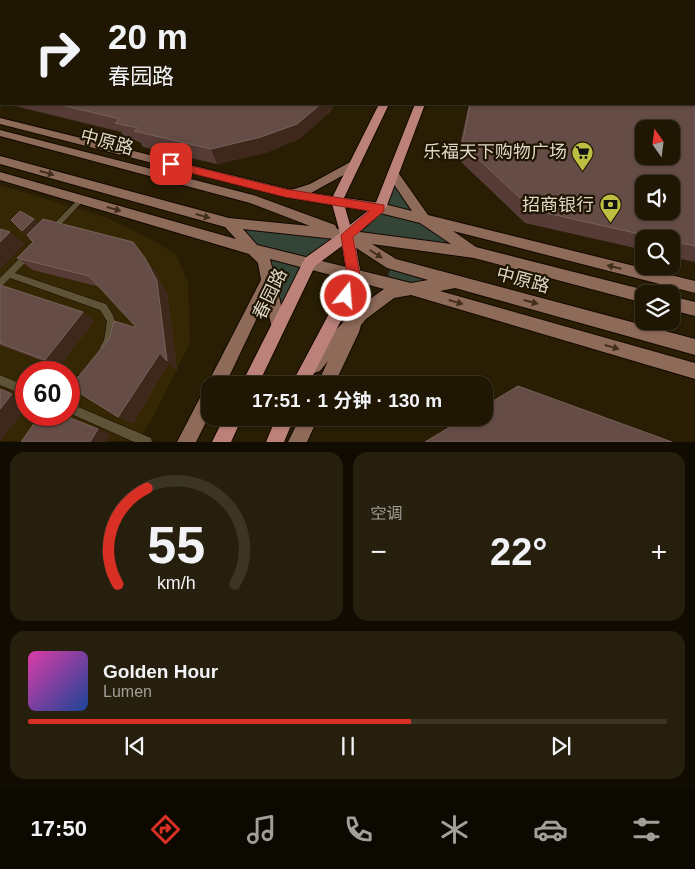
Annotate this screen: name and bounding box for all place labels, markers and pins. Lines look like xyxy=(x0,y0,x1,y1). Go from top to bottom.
supermarket icon: 乐福天下购物广场 xyxy=(571,140,595,171)
place label: 乐福天下购物广场 xyxy=(423,142,567,162)
pin xyxy=(150,143,192,185)
bank icon: 招商银行 xyxy=(598,193,622,224)
place label: 招商银行 xyxy=(522,195,594,215)

